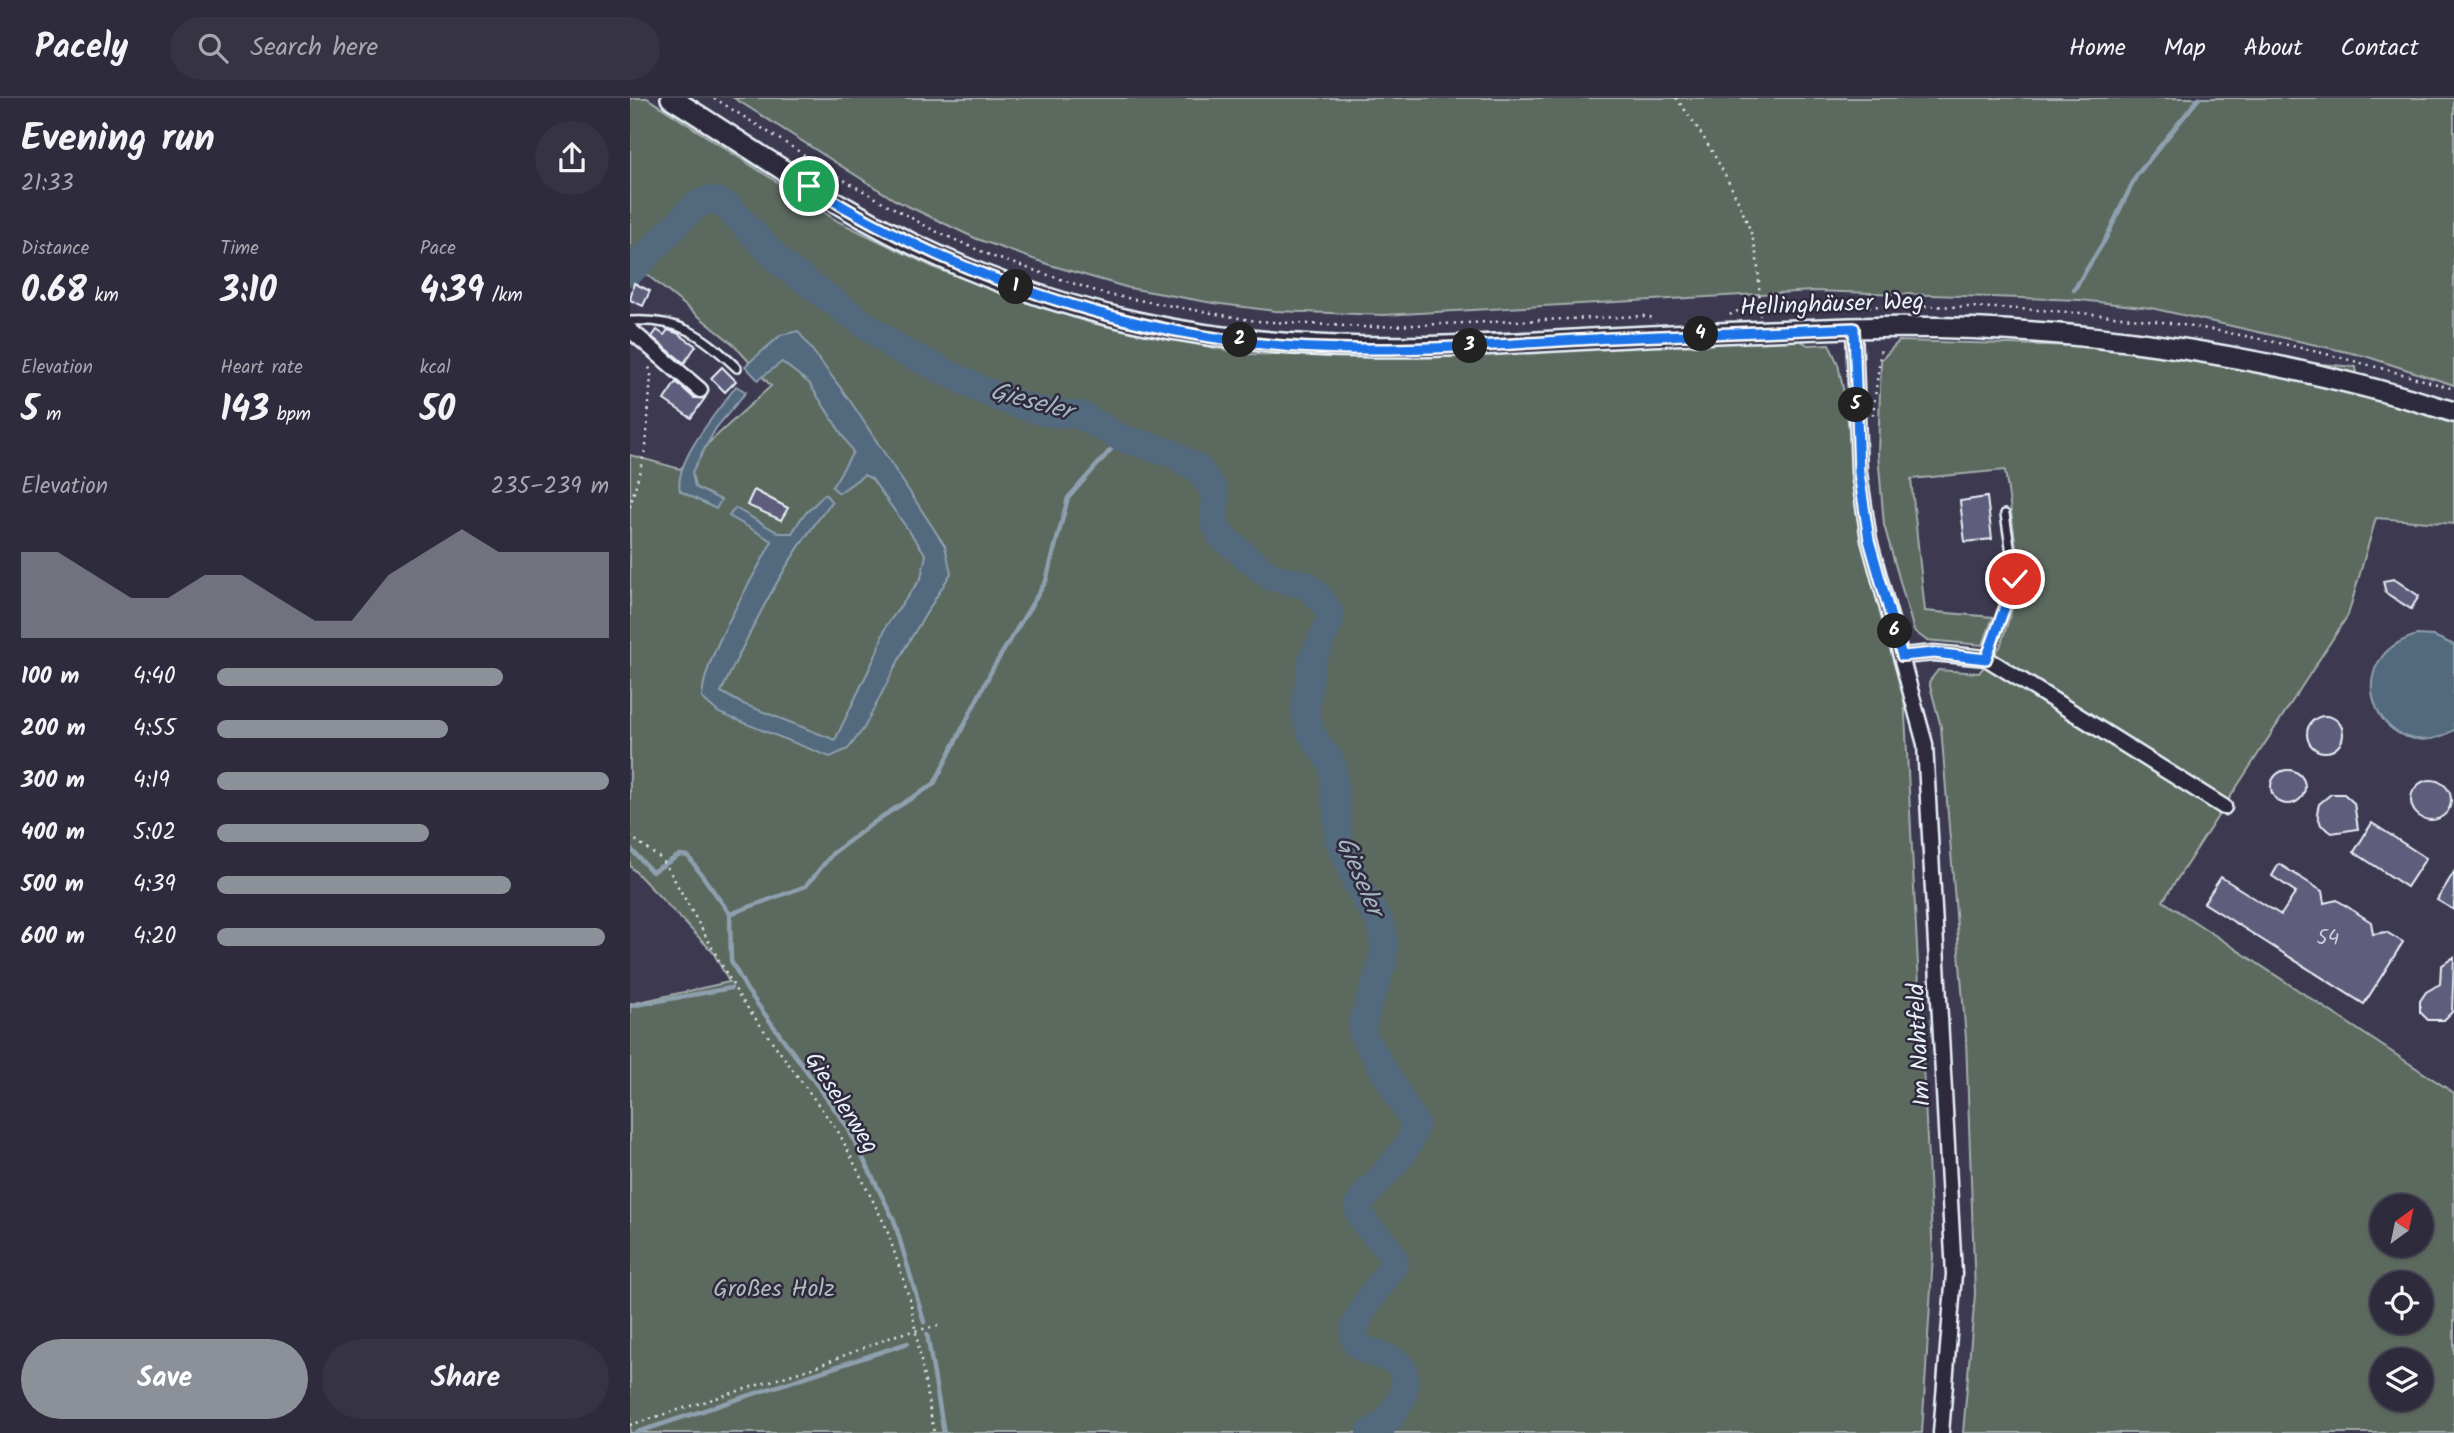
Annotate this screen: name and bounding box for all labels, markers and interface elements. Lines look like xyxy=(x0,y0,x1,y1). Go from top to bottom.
search box xyxy=(170,17,660,80)
text: Pacely xyxy=(35,22,128,75)
text: Search here xyxy=(250,27,378,69)
icon: search xyxy=(194,29,232,67)
text: Home xyxy=(2069,29,2126,68)
text: Map xyxy=(2164,29,2206,68)
text: About xyxy=(2244,29,2302,68)
text: Contact xyxy=(2340,29,2419,68)
text: Evening run xyxy=(21,110,215,170)
button: share xyxy=(535,121,609,195)
pin xyxy=(779,156,839,216)
text: 21:33 xyxy=(21,166,74,202)
icon: arrive xyxy=(790,167,828,205)
text: Distance xyxy=(21,234,89,264)
text: Time xyxy=(220,234,259,264)
text: Pace xyxy=(420,234,456,264)
text: 0.68 xyxy=(21,264,87,320)
text: 3:10 xyxy=(220,264,277,320)
text: 4:39 xyxy=(420,264,484,320)
pin: 1 xyxy=(998,270,1034,304)
text: 1 xyxy=(1013,271,1018,301)
text: km xyxy=(87,281,119,311)
text: /km xyxy=(484,281,523,311)
street label: Hellinghäuser Weg xyxy=(1739,282,1925,328)
pin: 4 xyxy=(1684,316,1718,352)
text: 4 xyxy=(1695,318,1706,348)
pin: 2 xyxy=(1222,322,1258,358)
text: 2 xyxy=(1234,324,1245,354)
pin: 3 xyxy=(1452,328,1488,364)
text: 3 xyxy=(1464,330,1475,360)
text: Elevation xyxy=(21,353,93,383)
text: Heart rate xyxy=(220,353,303,383)
text: kcal xyxy=(420,353,451,383)
water label: Gieseler xyxy=(985,371,1082,434)
text: 5 xyxy=(21,383,39,439)
text: 143 xyxy=(220,383,269,439)
text: 50 xyxy=(420,383,455,439)
pin: 5 xyxy=(1838,388,1874,422)
text: 5 xyxy=(1851,389,1860,419)
text: m xyxy=(39,400,61,430)
text: bpm xyxy=(269,400,311,430)
text: Elevation xyxy=(21,469,108,505)
text: 235–239 m xyxy=(491,469,609,505)
pin xyxy=(1985,549,2045,609)
icon: check xyxy=(1996,560,2034,598)
pin: 6 xyxy=(1878,614,1912,648)
text: 6 xyxy=(1889,615,1900,645)
text: 100 m xyxy=(21,659,79,695)
text: 4:40 xyxy=(133,659,176,695)
text: 200 m xyxy=(21,711,86,747)
text: 4:55 xyxy=(133,711,176,747)
text: 300 m xyxy=(21,763,85,799)
text: 4:19 xyxy=(133,763,170,799)
text: 400 m xyxy=(21,815,85,851)
text: 5:02 xyxy=(133,815,176,851)
water label: Gieseler xyxy=(1323,829,1397,927)
text: 500 m xyxy=(21,867,84,903)
text: 4:39 xyxy=(133,867,176,903)
text: 600 m xyxy=(21,919,85,955)
text: 4:20 xyxy=(133,919,176,955)
house number: 54 xyxy=(2317,922,2339,955)
street label: Im Nahtfeld xyxy=(1897,981,1943,1108)
street label: Gieselerweg xyxy=(793,1044,889,1162)
north arrow xyxy=(2370,1194,2432,1256)
map controls xyxy=(2370,1194,2433,1411)
park label: Großes Holz xyxy=(713,1270,835,1309)
button: locate xyxy=(2370,1271,2433,1334)
button: Save xyxy=(21,1339,308,1419)
button: Share xyxy=(322,1339,609,1419)
button: layers xyxy=(2370,1348,2433,1411)

